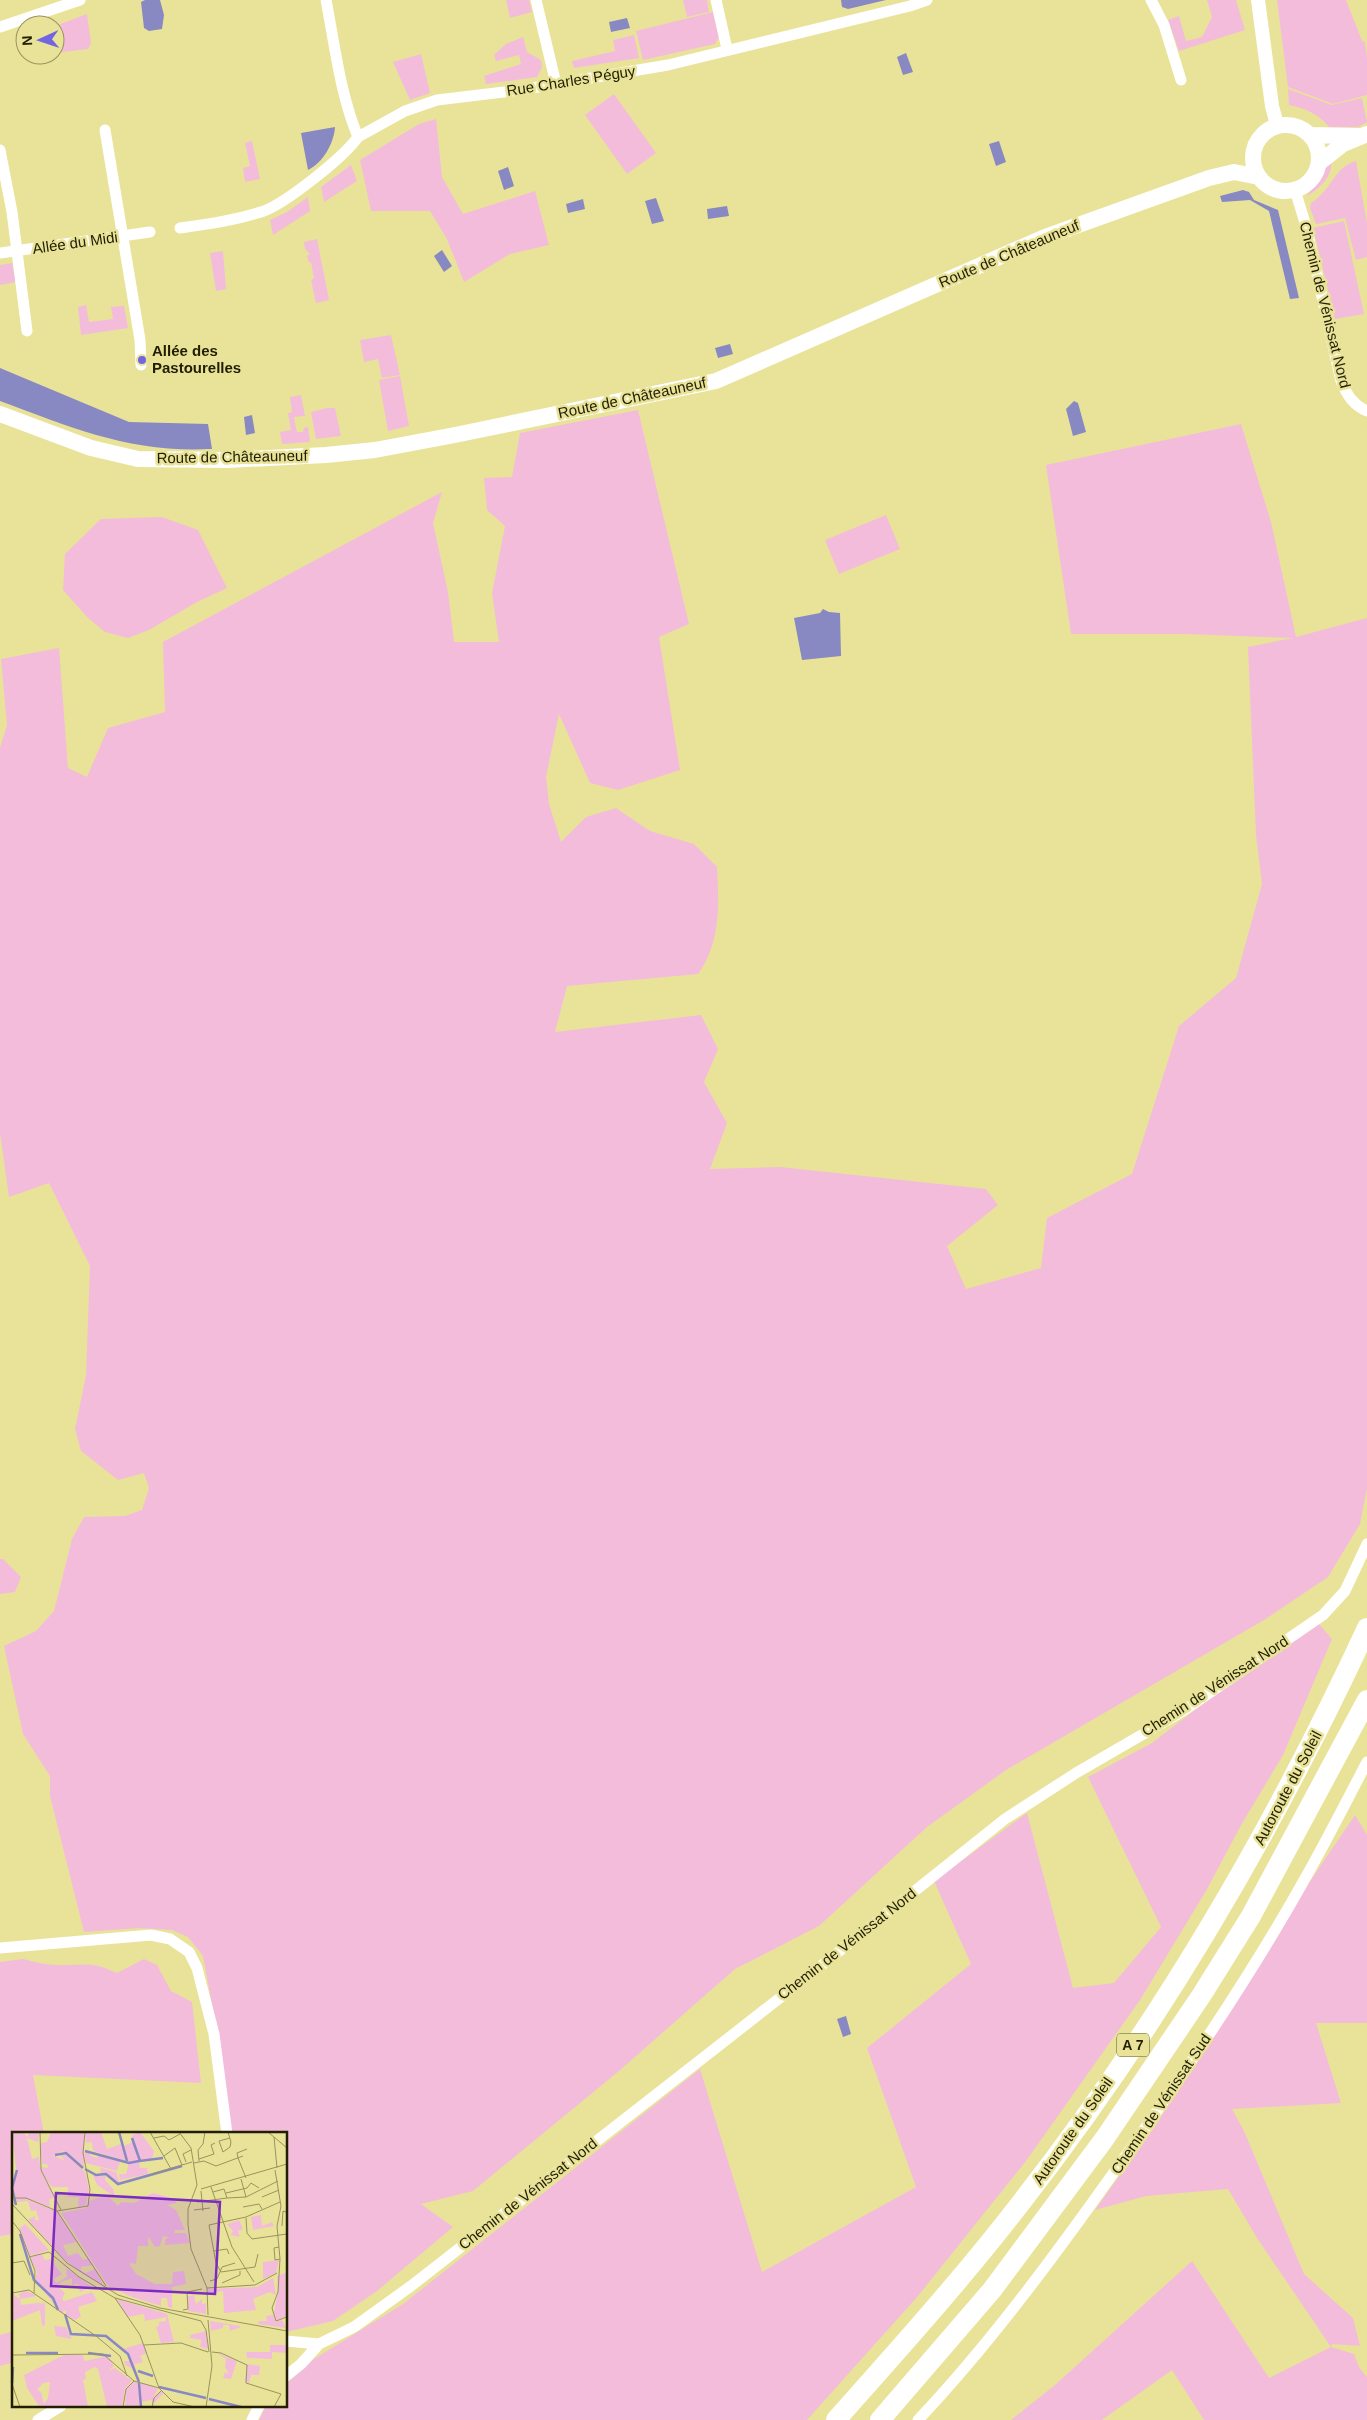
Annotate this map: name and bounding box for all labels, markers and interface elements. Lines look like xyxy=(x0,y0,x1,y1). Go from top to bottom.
north arrow xyxy=(15,15,65,65)
text: N xyxy=(19,35,35,46)
street label: Rue Charles Péguy xyxy=(505,62,637,99)
street label: Route de Châteauneuf xyxy=(936,216,1082,291)
street label: Chemin de Vénissat Nord xyxy=(1297,220,1354,390)
street label: Allée du Midi xyxy=(31,228,119,257)
place label: Allée des Pastourelles xyxy=(152,342,241,376)
marker: Allée des Pastourelles xyxy=(136,354,148,366)
street label: Route de Châteauneuf xyxy=(556,373,708,422)
street label: Route de Châteauneuf xyxy=(156,447,308,466)
street label: Chemin de Vénissat Nord xyxy=(1138,1632,1291,1739)
street label: Autoroute du Soleil xyxy=(1250,1728,1325,1848)
street label: Chemin de Vénissat Nord xyxy=(774,1884,919,2003)
street label: Chemin de Vénissat Sud xyxy=(1107,2031,1214,2177)
road number: A 7 xyxy=(1117,2034,1149,2056)
street label: Autoroute du Soleil xyxy=(1029,2074,1116,2188)
inset map xyxy=(12,2132,288,2408)
street label: Chemin de Vénissat Nord xyxy=(455,2134,600,2253)

